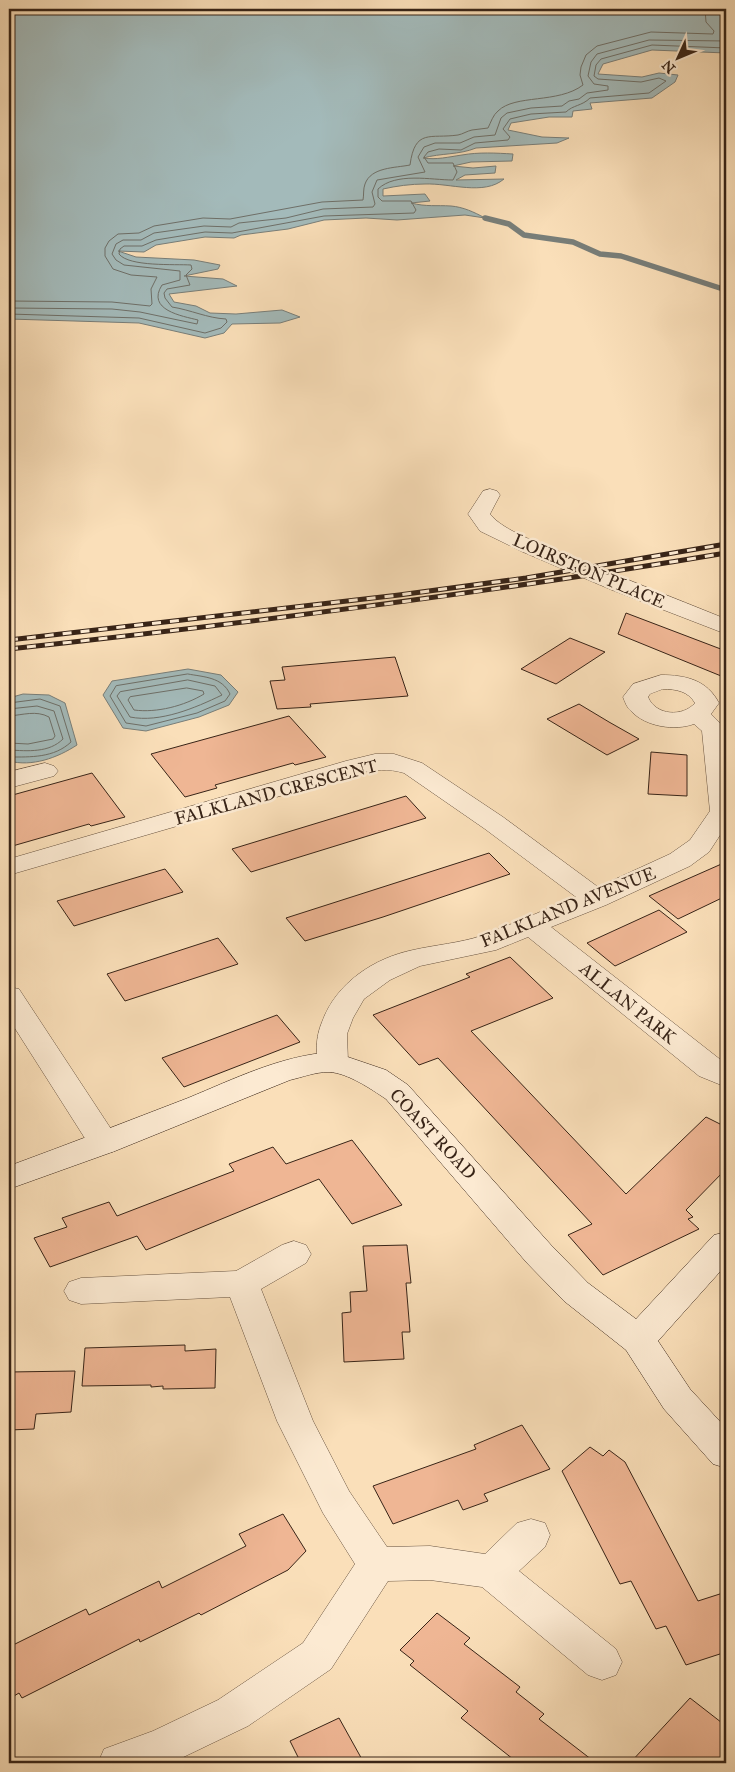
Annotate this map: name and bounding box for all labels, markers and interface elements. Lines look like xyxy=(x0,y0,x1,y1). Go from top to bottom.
north arrow xyxy=(652,32,702,82)
text: N xyxy=(659,56,679,77)
street label: LOIRSTON PLACE xyxy=(509,529,669,613)
street label: FALKLAND CRESCENT xyxy=(172,754,380,830)
street label: FALKLAND AVENUE xyxy=(477,862,659,952)
street label: ALLAN PARK xyxy=(574,957,682,1049)
street label: COAST ROAD xyxy=(385,1084,481,1184)

